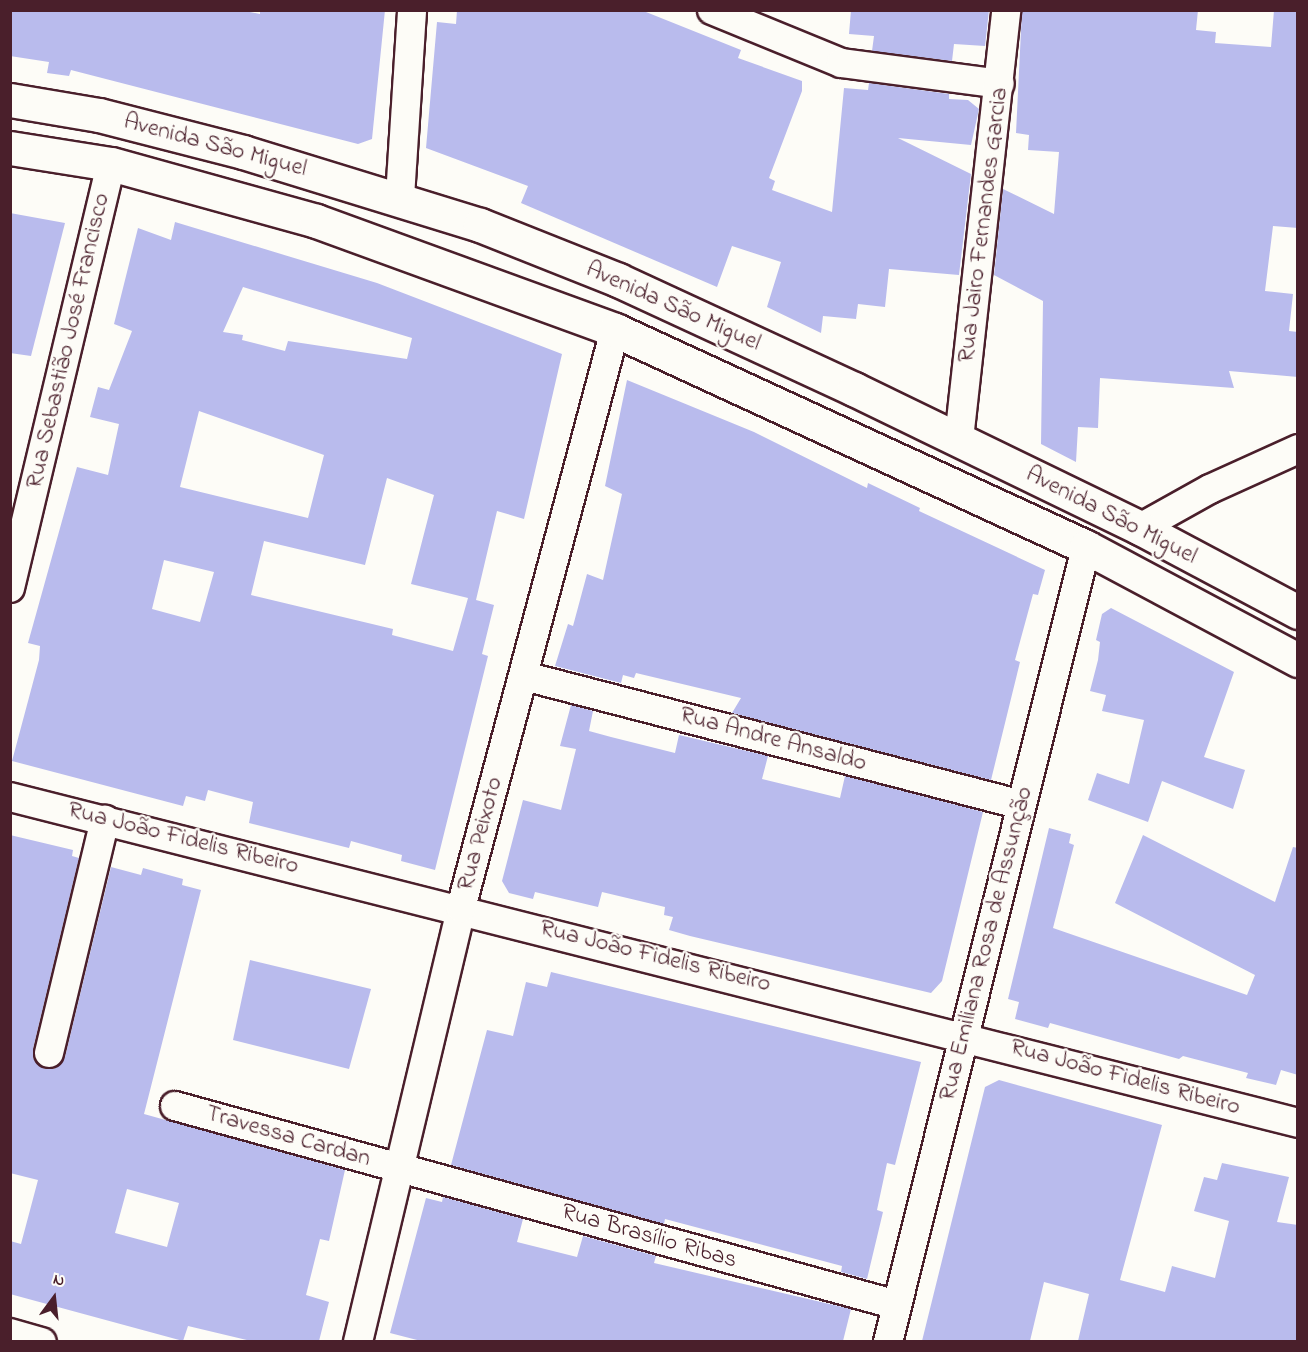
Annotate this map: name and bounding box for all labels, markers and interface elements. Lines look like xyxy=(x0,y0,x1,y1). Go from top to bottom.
street label: Rua Jairo Fernandes Garcia xyxy=(953,86,1015,364)
street label: Avenida São Miguel xyxy=(120,108,310,184)
street label: Rua Sebastião José Francisco xyxy=(21,191,117,491)
street label: Avenida São Miguel xyxy=(581,256,765,358)
street label: Avenida São Miguel xyxy=(1021,460,1201,572)
street label: Rua Andre Ansaldo xyxy=(677,701,869,779)
street label: Rua Peixoto xyxy=(452,774,510,894)
street label: Rua Emiliana Rosa de Assunção xyxy=(934,784,1040,1104)
street label: Rua João Fidelis Ribeiro xyxy=(65,796,301,882)
street label: Rua João Fidelis Ribeiro xyxy=(537,914,773,1000)
street label: Rua João Fidelis Ribeiro xyxy=(1007,1033,1243,1123)
street label: Travessa Cardan xyxy=(202,1100,374,1174)
street label: Rua Brasílio Ribas xyxy=(558,1198,740,1276)
north arrow xyxy=(24,1268,84,1328)
text: N xyxy=(50,1268,67,1294)

